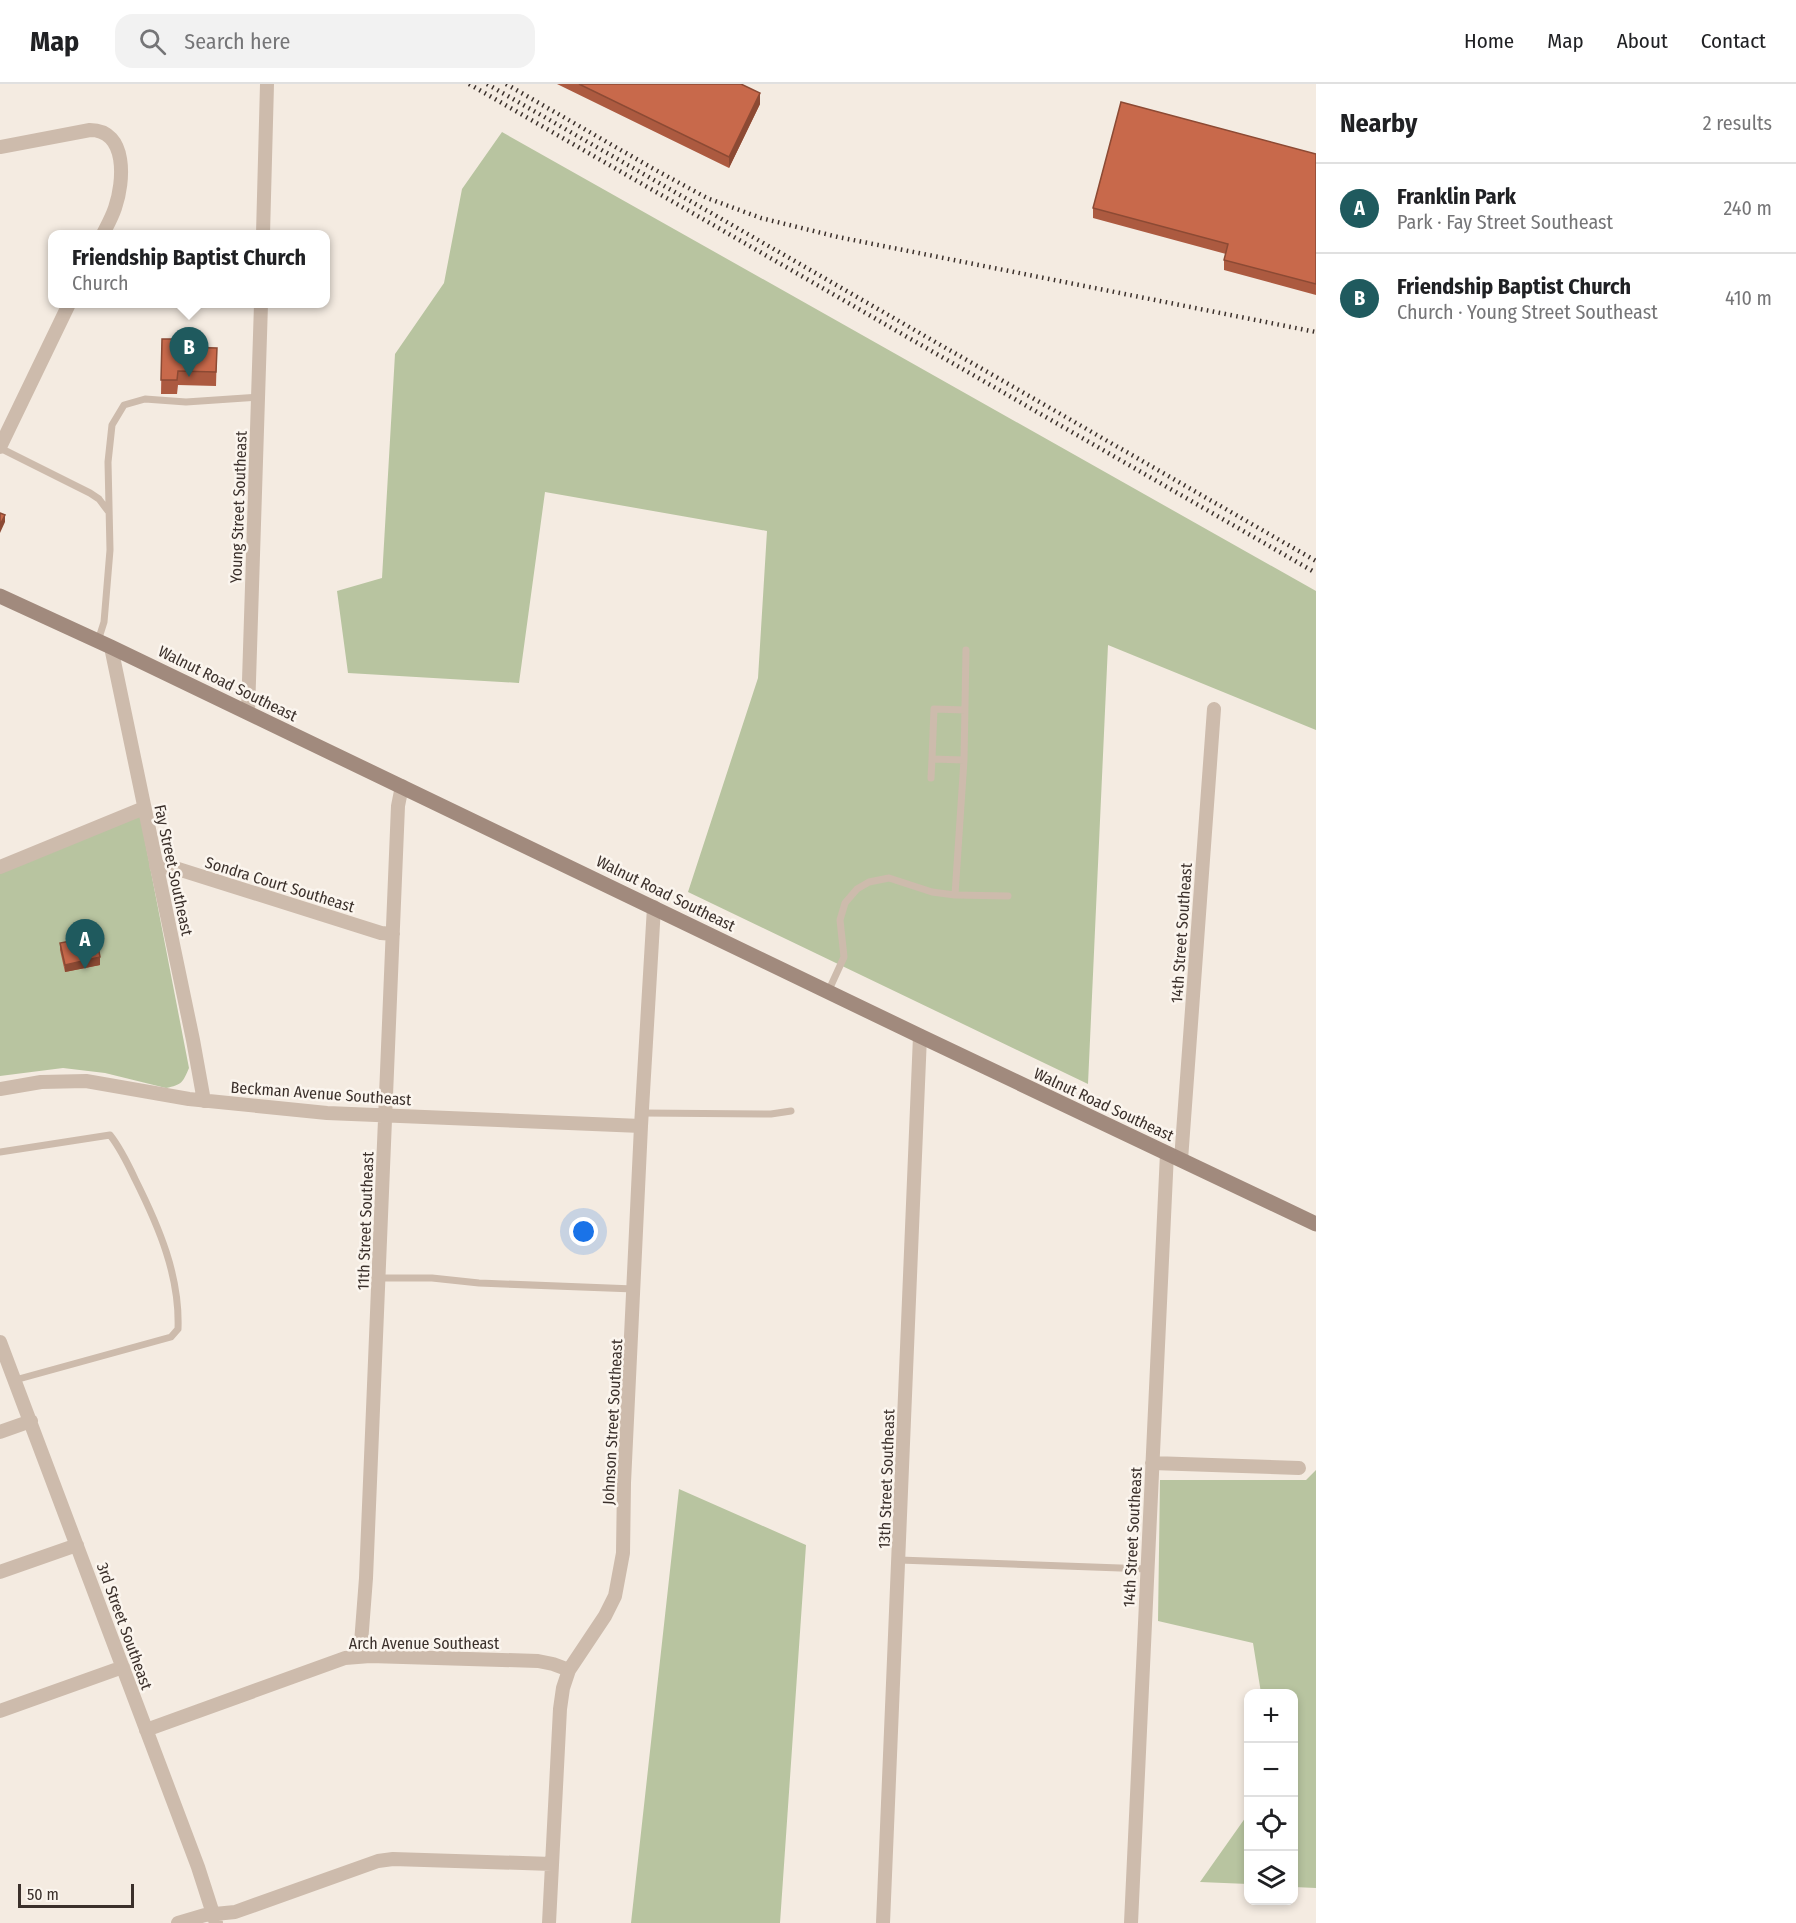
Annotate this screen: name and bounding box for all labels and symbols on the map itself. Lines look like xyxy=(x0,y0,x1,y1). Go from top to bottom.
pin: B xyxy=(170,328,208,377)
street label: Young Street Southeast xyxy=(226,430,251,584)
street label: Walnut Road Southeast xyxy=(155,642,301,726)
street label: Fay Street Southeast xyxy=(150,803,197,938)
street label: Walnut Road Southeast xyxy=(593,852,739,936)
street label: Sondra Court Southeast xyxy=(203,853,358,916)
street label: 14th Street Southeast xyxy=(1167,862,1196,1004)
pin: A xyxy=(66,920,104,969)
street label: Walnut Road Southeast xyxy=(1031,1064,1177,1146)
street label: Beckman Avenue Southeast xyxy=(230,1078,413,1109)
street label: 11th Street Southeast xyxy=(354,1151,377,1291)
your location xyxy=(569,1217,598,1246)
street label: Johnson Street Southeast xyxy=(599,1338,626,1505)
street label: 13th Street Southeast xyxy=(875,1408,898,1549)
street label: 14th Street Southeast xyxy=(1119,1466,1146,1608)
street label: 3rd Street Southeast xyxy=(93,1560,157,1693)
street label: Arch Avenue Southeast xyxy=(349,1634,500,1653)
scale bar xyxy=(18,1881,134,1908)

